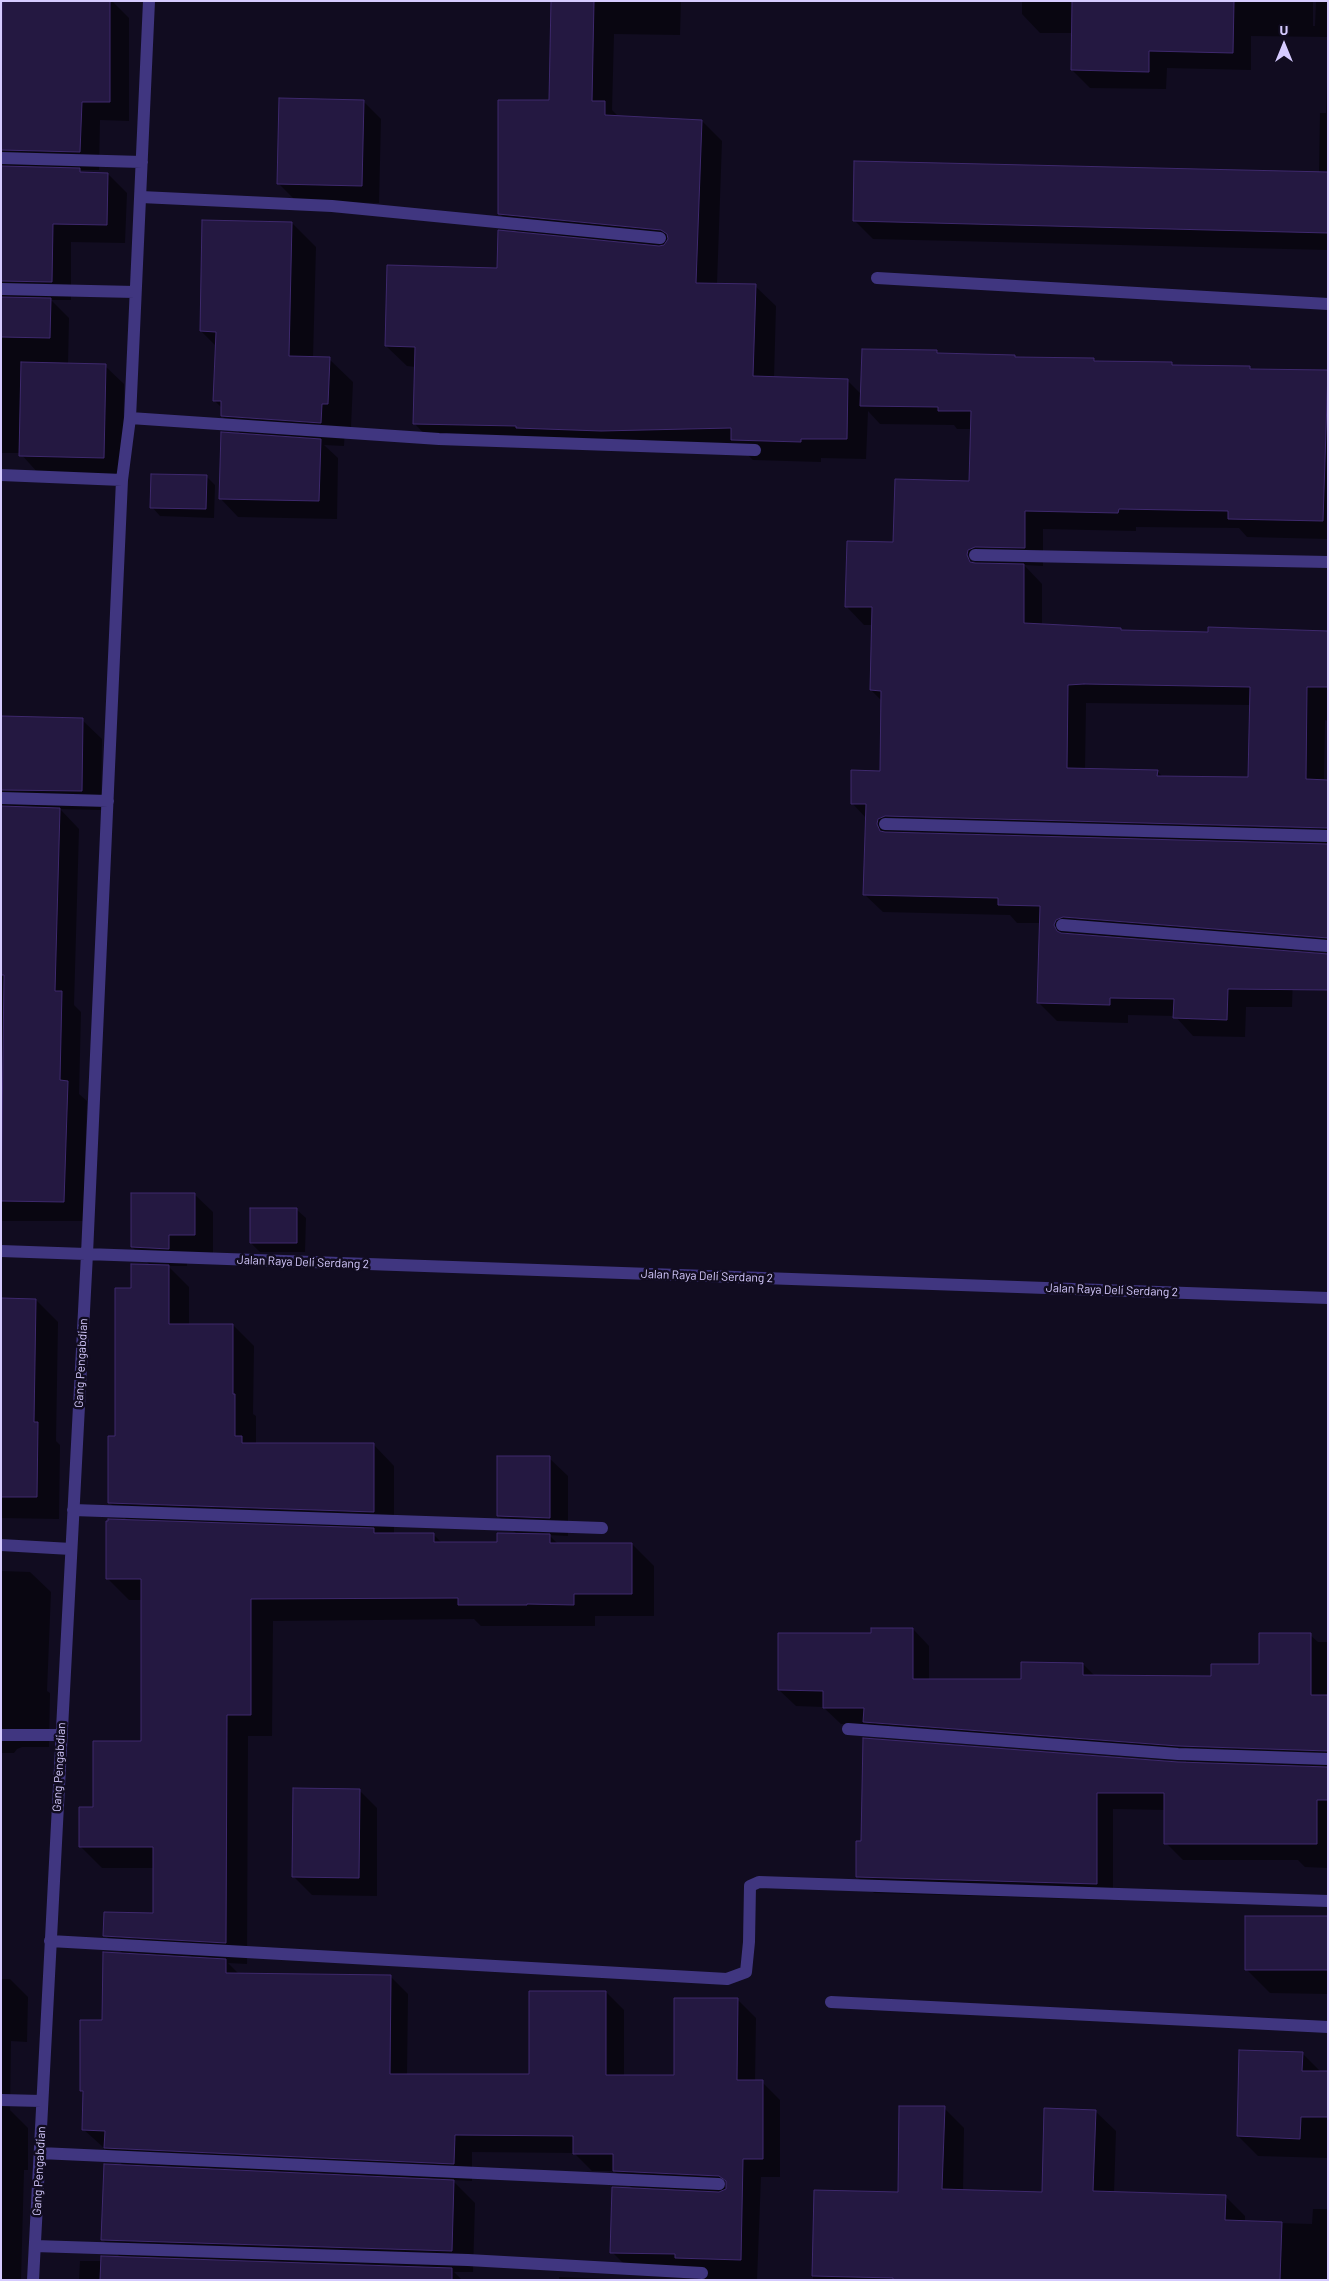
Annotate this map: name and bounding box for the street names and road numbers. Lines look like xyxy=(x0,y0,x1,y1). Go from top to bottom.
street label: Jalan Raya Deli Serdang 2 xyxy=(237,1252,369,1272)
street label: Jalan Raya Deli Serdang 2 xyxy=(641,1266,773,1286)
street label: Jalan Raya Deli Serdang 2 xyxy=(1046,1280,1178,1300)
street label: Gang Pengabdian xyxy=(71,1318,91,1408)
street label: Gang Pengabdian xyxy=(49,1722,69,1812)
street label: Gang Pengabdian xyxy=(29,2126,49,2216)

